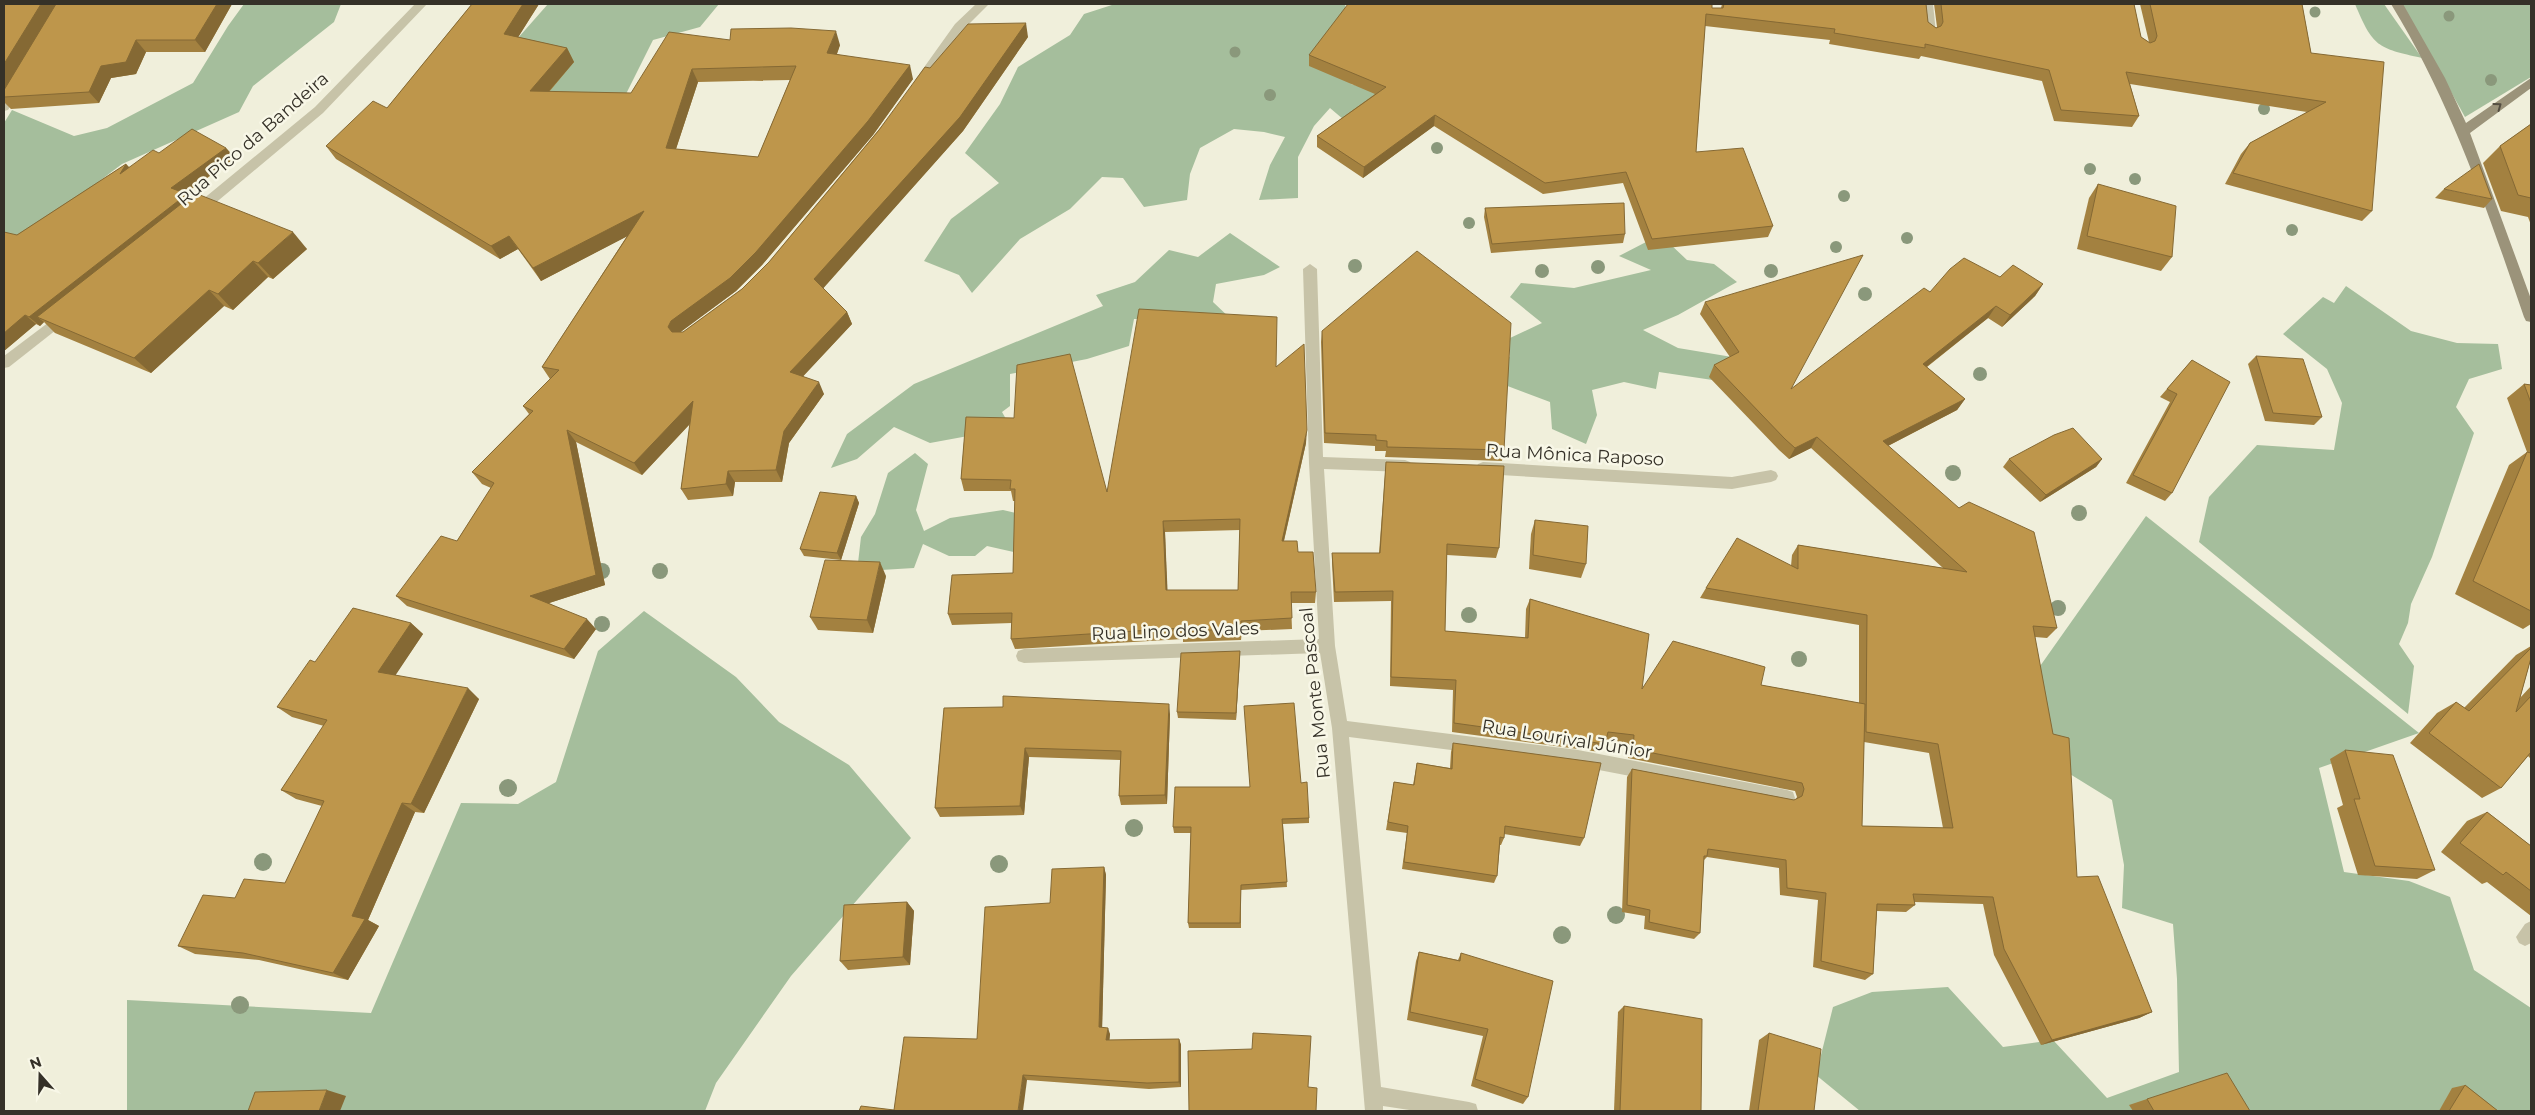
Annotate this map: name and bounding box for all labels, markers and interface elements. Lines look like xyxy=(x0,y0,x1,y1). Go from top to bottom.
street label: Rua Pico da Bandeira xyxy=(173,67,333,211)
one-way arrow xyxy=(2492,103,2501,113)
street label: Rua Mônica Raposo xyxy=(1485,439,1665,471)
street label: Rua Monte Pascoal xyxy=(1295,606,1335,780)
street label: Rua Lino dos Vales xyxy=(1091,617,1259,645)
street label: Rua Lourival Júnior xyxy=(1480,715,1654,763)
north arrow xyxy=(15,1050,65,1100)
text: N xyxy=(27,1052,44,1073)

